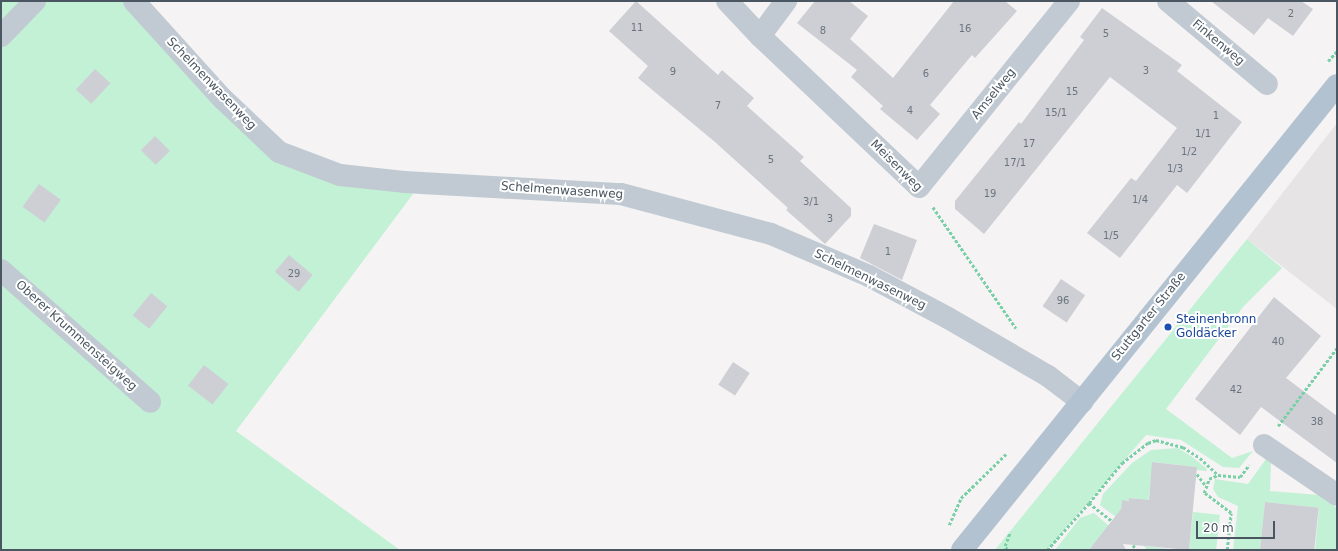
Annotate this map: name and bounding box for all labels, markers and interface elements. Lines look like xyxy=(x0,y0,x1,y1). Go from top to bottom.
house number: 2 xyxy=(1288,8,1294,20)
street label: Finkenweg xyxy=(1189,17,1247,69)
house number: 11 xyxy=(631,22,643,34)
house number: 16 xyxy=(959,23,971,35)
house number: 8 xyxy=(820,25,826,37)
house number: 5 xyxy=(1103,28,1109,40)
street label: Schelmenwasenweg xyxy=(163,35,259,133)
house number: 3 xyxy=(1143,65,1149,77)
house number: 9 xyxy=(670,66,676,78)
street label: Amselweg xyxy=(969,66,1019,122)
house number: 6 xyxy=(923,68,929,80)
house number: 15 xyxy=(1066,86,1078,98)
house number: 7 xyxy=(715,100,721,112)
house number: 4 xyxy=(907,105,913,117)
house number: 15/1 xyxy=(1045,107,1067,119)
house number: 1 xyxy=(1213,110,1219,122)
house number: 1/1 xyxy=(1195,128,1211,140)
street label: Meisenweg xyxy=(867,137,925,195)
house number: 17 xyxy=(1023,138,1035,150)
house number: 1/2 xyxy=(1181,146,1197,158)
house number: 5 xyxy=(768,154,774,166)
house number: 17/1 xyxy=(1004,157,1026,169)
house number: 1/3 xyxy=(1167,163,1183,175)
street label: Schelmenwasenweg xyxy=(500,180,624,202)
house number: 19 xyxy=(984,188,996,200)
house number: 1/4 xyxy=(1132,194,1148,206)
house number: 3/1 xyxy=(803,196,819,208)
house number: 3 xyxy=(827,213,833,225)
house number: 1/5 xyxy=(1103,230,1119,242)
house number: 1 xyxy=(885,246,891,258)
street label: Schelmenwasenweg xyxy=(812,247,928,313)
house number: 29 xyxy=(288,268,300,280)
street label: Stuttgarter Straße xyxy=(1109,270,1189,364)
street label: Oberer Krummensteigweg xyxy=(12,278,140,394)
house number: 96 xyxy=(1057,295,1069,307)
place label: Steinenbronn Goldäcker xyxy=(1176,313,1256,341)
marker: Steinenbronn Goldäcker xyxy=(1163,322,1173,332)
house number: 40 xyxy=(1272,336,1284,348)
house number: 42 xyxy=(1230,384,1242,396)
house number: 38 xyxy=(1311,416,1323,428)
scale bar xyxy=(1198,513,1277,539)
text: 20 m xyxy=(1203,521,1234,535)

